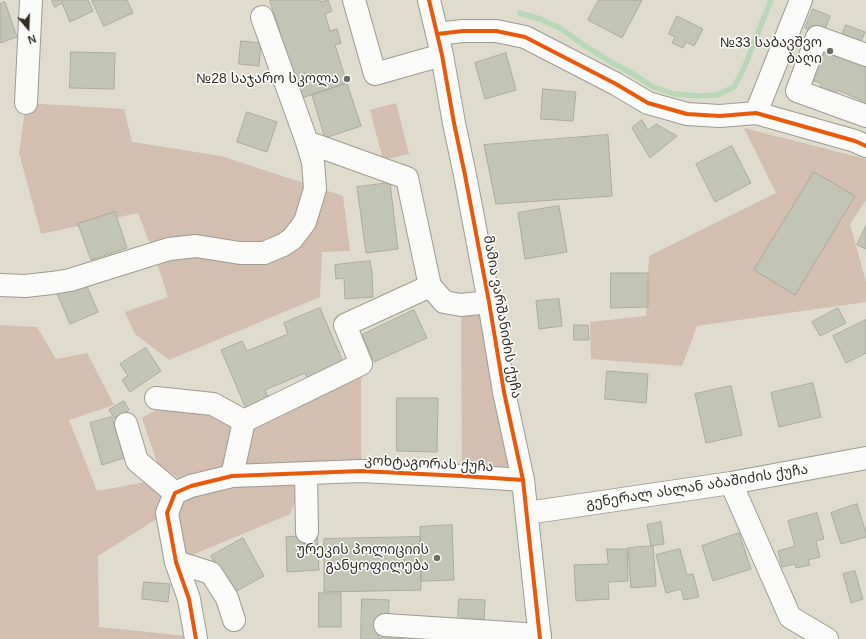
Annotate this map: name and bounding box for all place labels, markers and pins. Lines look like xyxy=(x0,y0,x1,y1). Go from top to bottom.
place label: №33 საბავშვო ბაღი xyxy=(720,35,822,68)
marker: №33 საბავშვო ბაღი xyxy=(825,46,835,56)
place label: №28 საჯარო სკოლა xyxy=(196,71,339,87)
marker: №28 საჯარო სკოლა xyxy=(342,74,352,84)
place label: ურეკის პოლიციის განყოფილება xyxy=(296,542,429,574)
marker: ურეკის პოლიციის განყოფილება xyxy=(432,553,442,563)

